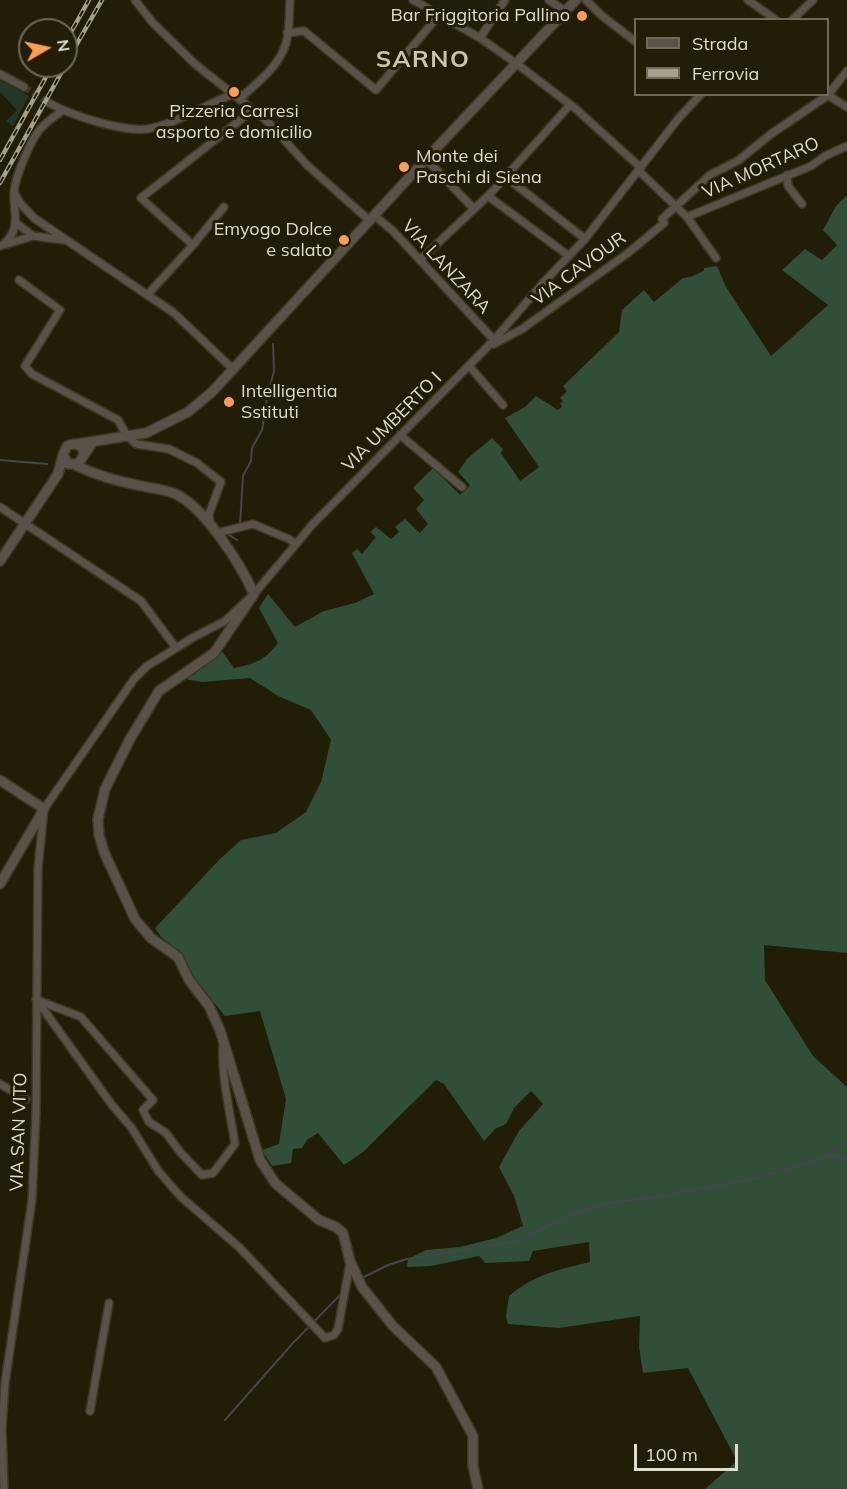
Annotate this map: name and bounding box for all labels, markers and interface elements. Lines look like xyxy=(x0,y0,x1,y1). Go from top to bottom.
place label: Bar Friggitoria Pallino xyxy=(390,5,570,27)
marker: Bar Friggitoria Pallino xyxy=(575,9,589,23)
north arrow xyxy=(18,18,78,78)
legend xyxy=(634,18,829,96)
text: Strada xyxy=(692,32,748,55)
text: N xyxy=(53,38,75,53)
district label: SARNO xyxy=(376,46,470,74)
text: Ferrovia xyxy=(692,62,759,85)
marker: Pizzeria Carresi asporto e domicilio xyxy=(227,85,241,99)
place label: Pizzeria Carresi asporto e domicilio xyxy=(156,101,312,144)
street label: VIA MORTARO xyxy=(699,133,823,203)
place label: Monte dei Paschi di Siena xyxy=(416,146,542,188)
marker: Monte dei Paschi di Siena xyxy=(397,160,411,174)
street label: VIA LANZARA xyxy=(397,216,495,318)
place label: Emyogo Dolce e salato xyxy=(214,219,332,262)
street label: VIA CAVOUR xyxy=(528,228,630,310)
marker: Emyogo Dolce e salato xyxy=(337,233,351,247)
street label: VIA UMBERTO I xyxy=(338,368,446,476)
place label: Intelligentia Sstituti xyxy=(241,381,338,424)
marker: Intelligentia Sstituti xyxy=(222,395,236,409)
street label: VIA SAN VITO xyxy=(6,1072,32,1192)
scale bar xyxy=(637,1432,740,1470)
text: 100 m xyxy=(645,1443,698,1466)

